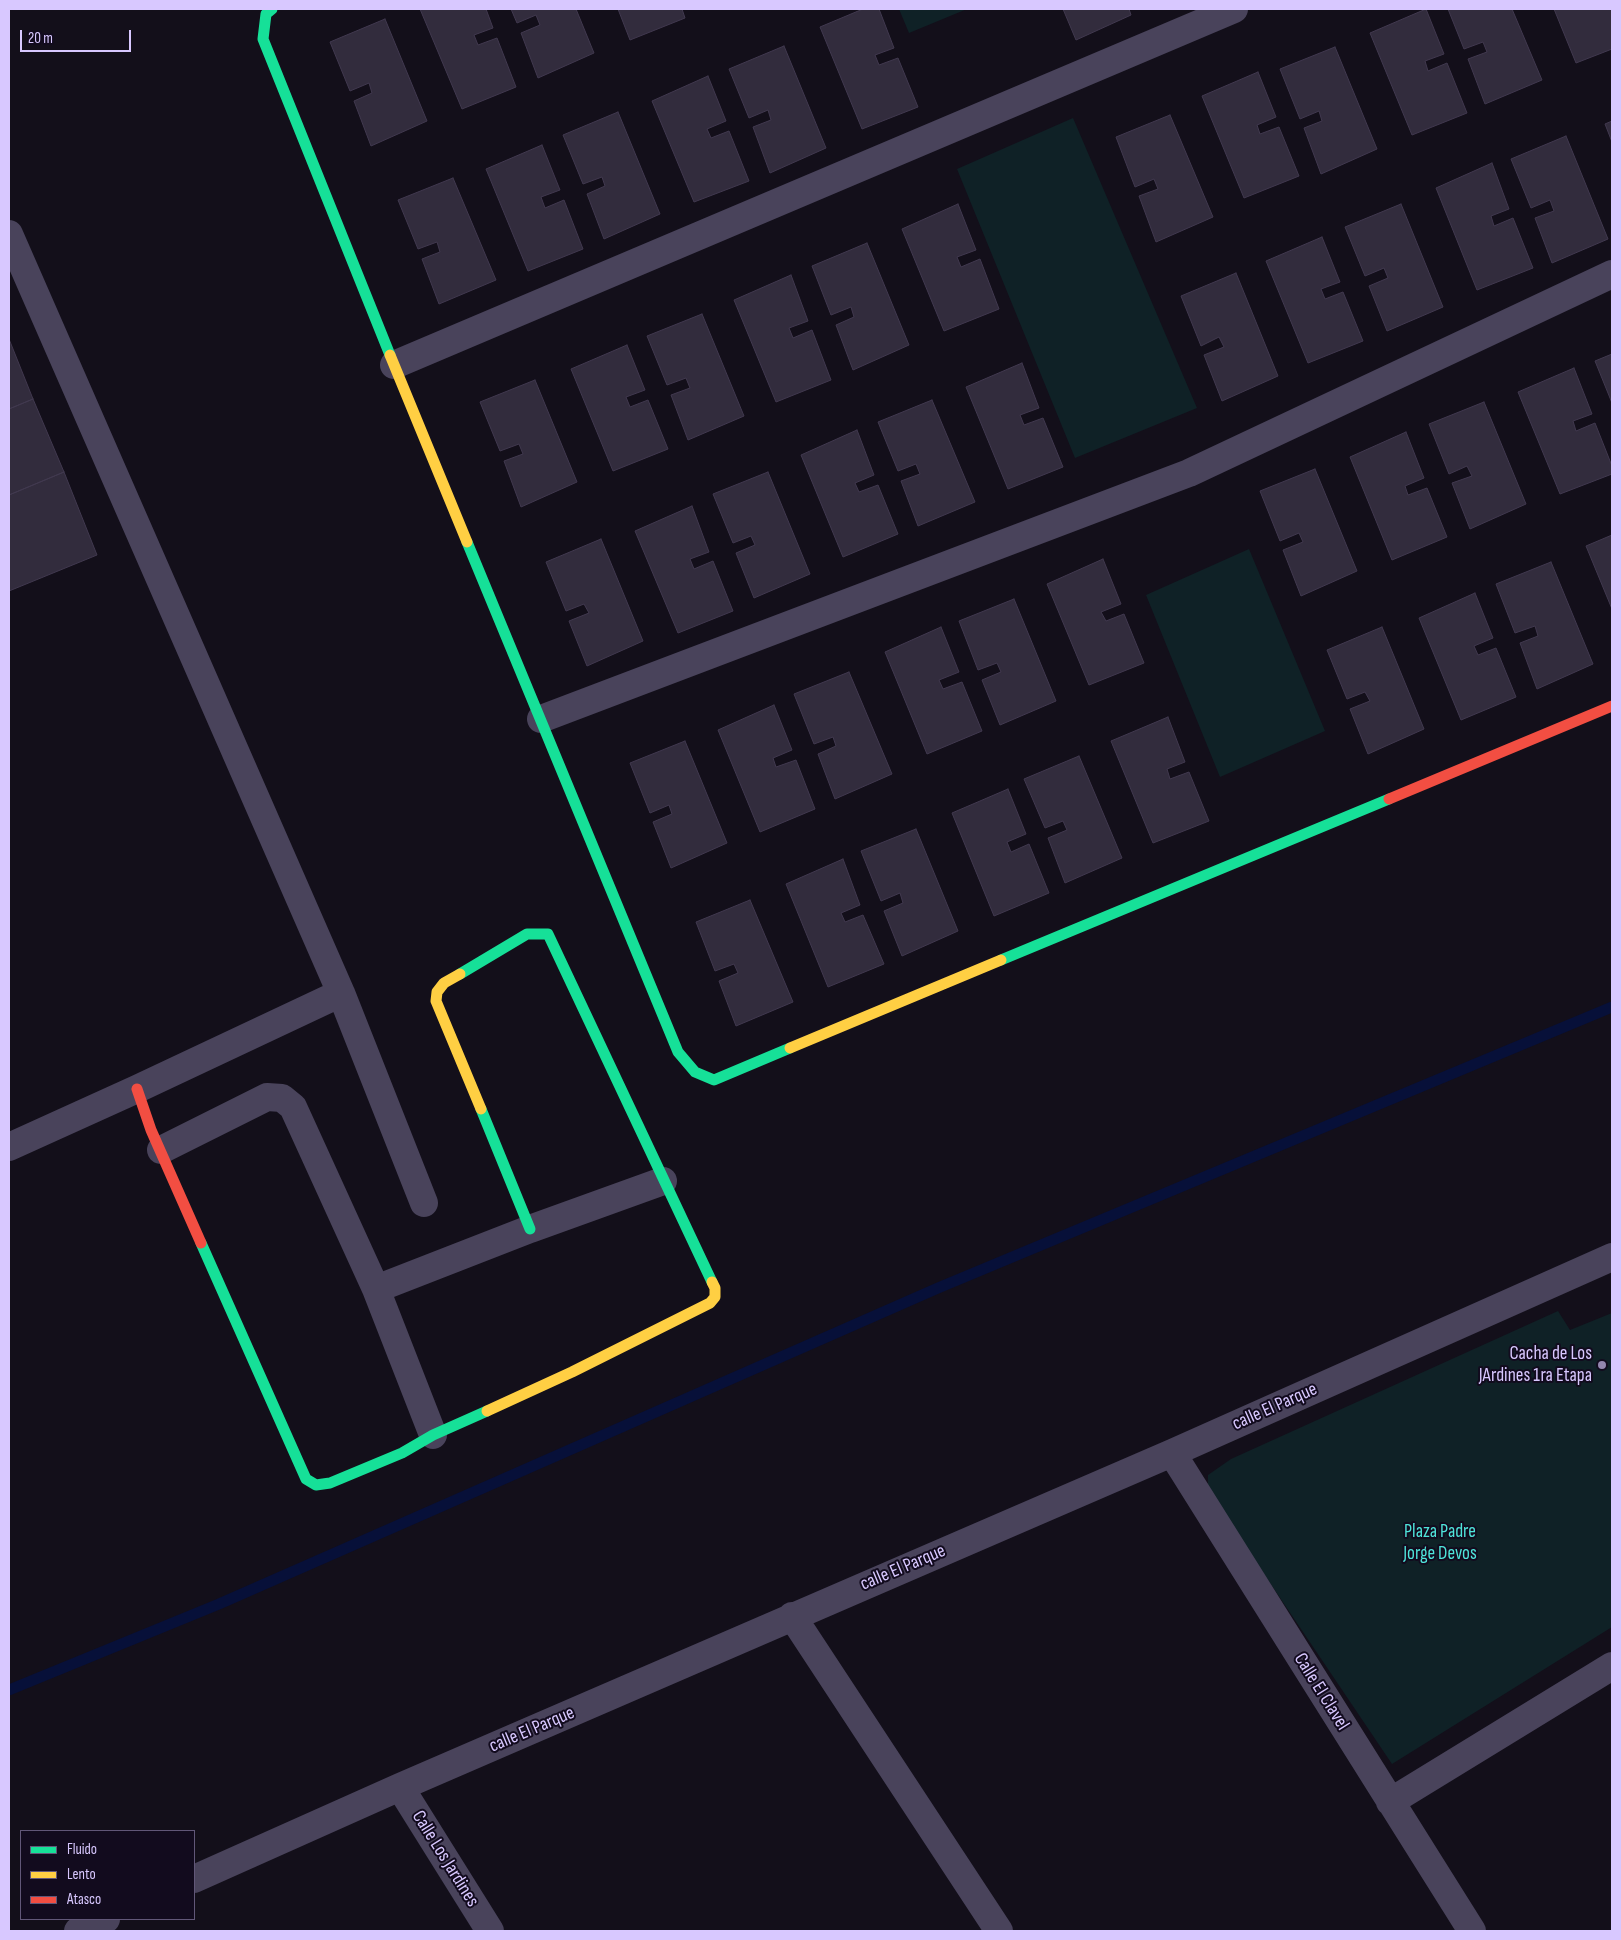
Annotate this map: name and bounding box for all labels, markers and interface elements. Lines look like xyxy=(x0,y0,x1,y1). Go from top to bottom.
scale bar xyxy=(22,20,134,52)
text: 20 m xyxy=(28,29,53,48)
place label: Cacha de Los JArdines 1ra Etapa xyxy=(1479,1343,1592,1387)
marker: Cacha de Los JArdines 1ra Etapa xyxy=(1596,1359,1608,1371)
street label: calle El Parque xyxy=(1229,1378,1321,1436)
park label: Plaza Padre Jorge Devos xyxy=(1403,1521,1477,1565)
street label: calle El Parque xyxy=(857,1540,949,1596)
street label: Calle El Clavel xyxy=(1288,1649,1354,1735)
street label: calle El Parque xyxy=(486,1702,578,1758)
street label: Calle Los Jardines xyxy=(406,1807,484,1911)
legend xyxy=(20,1830,195,1920)
text: Fluido xyxy=(67,1840,97,1859)
text: Lento xyxy=(67,1865,96,1884)
text: Atasco xyxy=(67,1890,101,1909)

